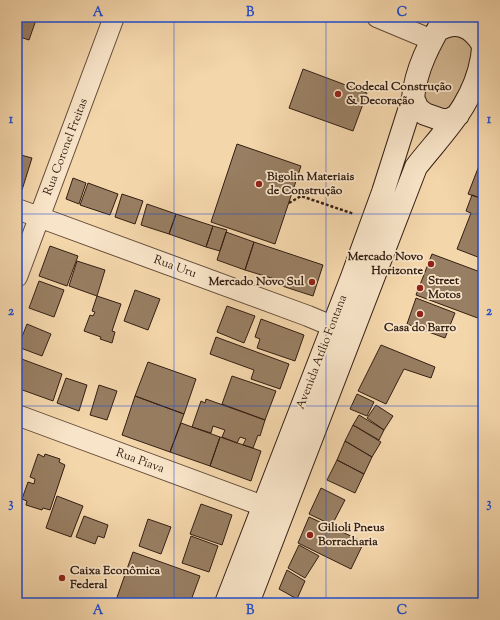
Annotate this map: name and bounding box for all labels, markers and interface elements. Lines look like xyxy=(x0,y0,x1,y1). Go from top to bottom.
text: A xyxy=(93,4,104,22)
text: B xyxy=(246,4,255,22)
text: C xyxy=(397,4,407,22)
place label: Codecal Construção & Decoração xyxy=(346,78,452,110)
marker: Codecal Construção & Decoração xyxy=(333,89,343,99)
street label: Rua Coronel Freitas xyxy=(39,95,93,198)
text: 1 xyxy=(9,111,14,129)
text: 1 xyxy=(487,111,492,129)
place label: Bigolin Materiais de Construção xyxy=(266,168,355,200)
marker: Bigolin Materiais de Construção xyxy=(254,179,264,189)
place label: Mercado Novo Horizonte xyxy=(346,248,423,280)
street label: Rua Uru xyxy=(151,251,199,283)
marker: Mercado Novo Horizonte xyxy=(426,259,436,269)
place label: Street Motos xyxy=(427,272,461,304)
place label: Mercado Novo Sul xyxy=(207,273,305,291)
marker: Mercado Novo Sul xyxy=(307,277,317,287)
marker: Street Motos xyxy=(415,283,425,293)
street label: Avenida Atílio Fontana xyxy=(292,292,352,412)
text: 2 xyxy=(8,303,15,321)
text: 2 xyxy=(486,303,493,321)
marker: Casa do Barro xyxy=(415,309,425,319)
place label: Casa do Barro xyxy=(384,319,456,337)
street label: Rua Piava xyxy=(113,444,167,478)
text: 3 xyxy=(8,495,14,513)
text: 3 xyxy=(486,495,492,513)
place label: Gilioli Pneus Borracharia xyxy=(317,519,385,551)
marker: Gilioli Pneus Borracharia xyxy=(305,530,315,540)
place label: Caixa Econômica Federal xyxy=(69,562,161,594)
marker: Caixa Econômica Federal xyxy=(57,573,67,583)
text: A xyxy=(93,602,104,620)
text: B xyxy=(246,602,255,620)
text: C xyxy=(397,602,407,620)

